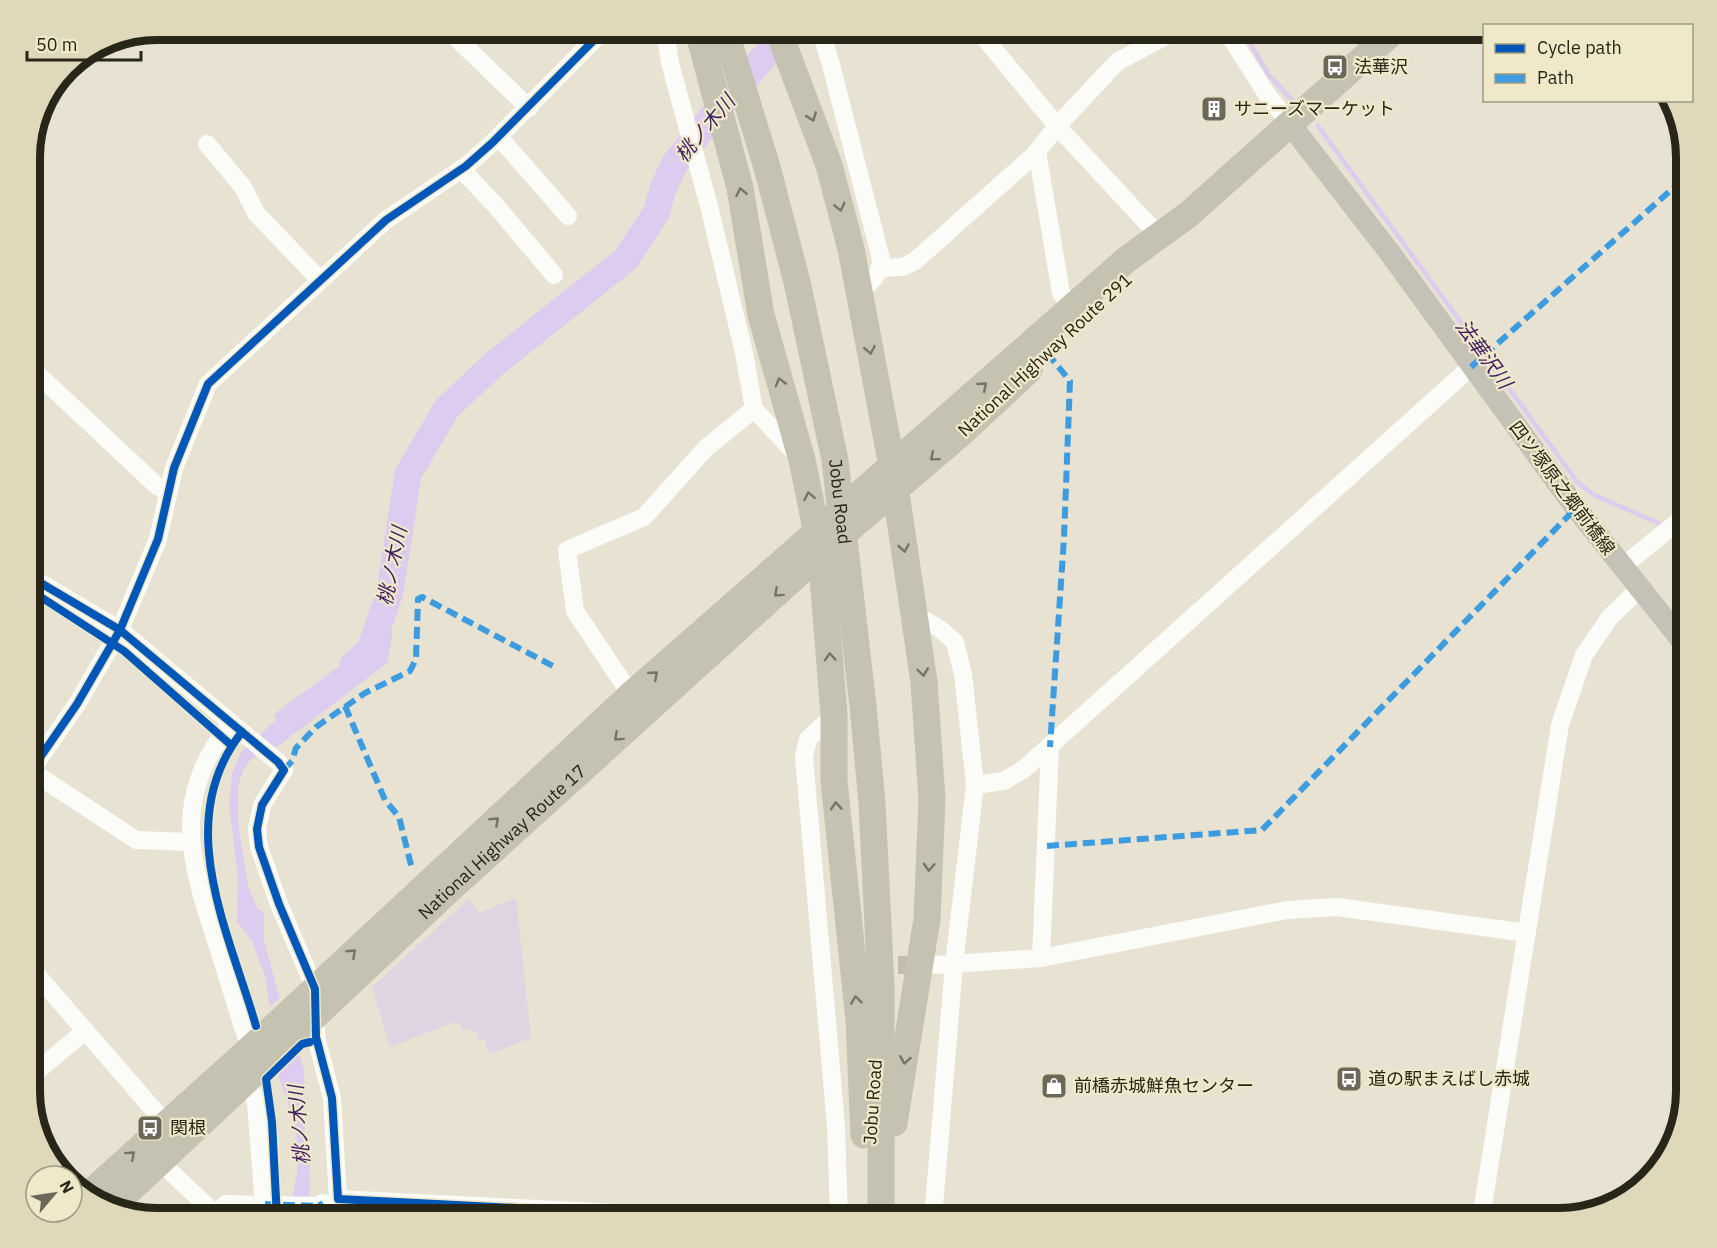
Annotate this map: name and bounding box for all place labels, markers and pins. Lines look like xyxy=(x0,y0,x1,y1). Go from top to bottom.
bus stop icon: 法華沢 xyxy=(1320,52,1350,82)
place label: 法華沢 xyxy=(1354,55,1408,78)
building icon: サニーズマーケット xyxy=(1199,94,1229,124)
place label: サニーズマーケット xyxy=(1234,97,1395,120)
bus stop icon: 道の駅まえばし赤城 xyxy=(1334,1064,1364,1094)
place label: 道の駅まえばし赤城 xyxy=(1368,1067,1530,1090)
shop icon: 前橋赤城鮮魚センター xyxy=(1039,1071,1069,1101)
place label: 前橋赤城鮮魚センター xyxy=(1074,1074,1254,1097)
bus stop icon: 関根 xyxy=(135,1113,165,1143)
place label: 関根 xyxy=(170,1116,206,1139)

